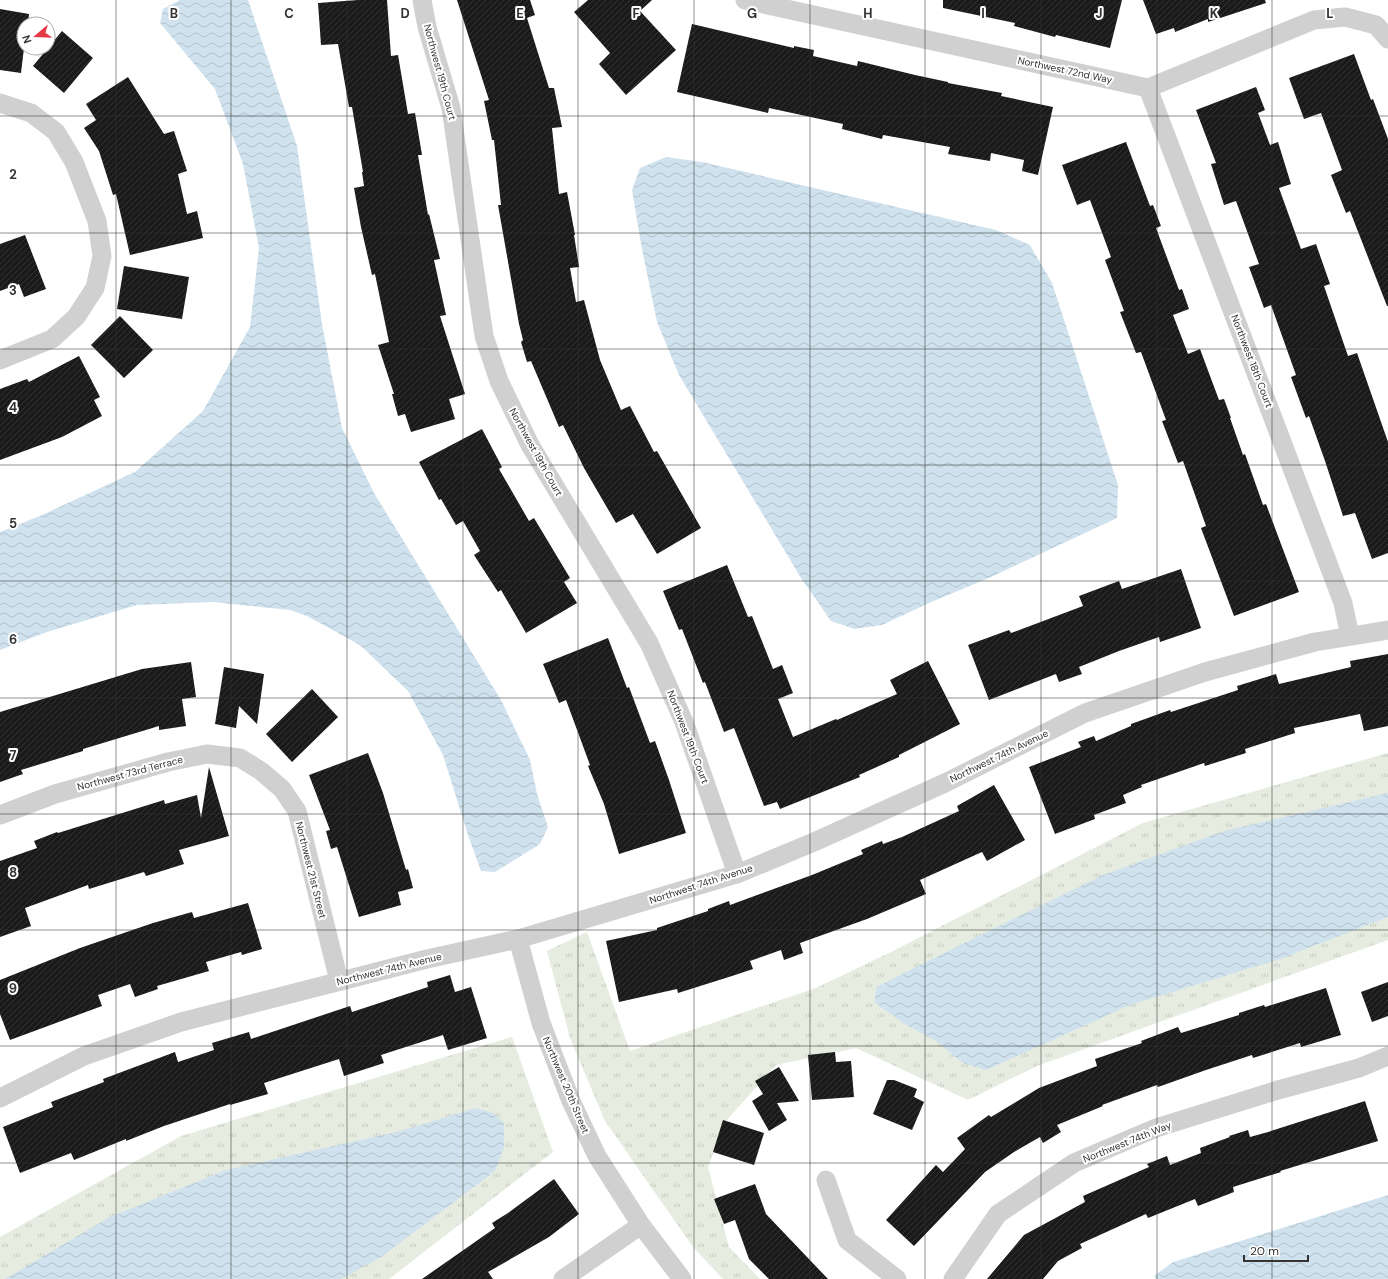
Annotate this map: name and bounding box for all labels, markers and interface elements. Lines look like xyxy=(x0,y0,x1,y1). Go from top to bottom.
text: B xyxy=(170,5,178,22)
text: C xyxy=(284,5,294,22)
text: D xyxy=(400,5,410,22)
text: E xyxy=(516,5,524,22)
text: F xyxy=(632,5,640,22)
text: G xyxy=(747,5,757,22)
text: H xyxy=(863,5,873,22)
text: I xyxy=(981,5,985,22)
text: J xyxy=(1095,5,1103,22)
text: K xyxy=(1210,5,1219,22)
text: L xyxy=(1326,5,1334,22)
north arrow xyxy=(16,16,56,56)
street label: Northwest 19th Court xyxy=(421,23,459,122)
text: N xyxy=(19,33,34,45)
street label: Northwest 72nd Way xyxy=(1017,54,1114,86)
text: 2 xyxy=(9,166,17,183)
text: 3 xyxy=(9,282,17,299)
street label: Northwest 18th Court xyxy=(1228,313,1276,409)
text: 4 xyxy=(9,399,17,416)
street label: Northwest 19th Court xyxy=(506,406,566,498)
text: 5 xyxy=(9,515,17,532)
text: 6 xyxy=(9,631,17,648)
street label: Northwest 19th Court xyxy=(664,689,712,786)
street label: Northwest 74th Avenue xyxy=(948,726,1051,785)
text: 7 xyxy=(10,747,17,764)
street label: Northwest 73rd Terrace xyxy=(76,753,185,793)
street label: Northwest 21st Street xyxy=(293,820,329,920)
street label: Northwest 74th Avenue xyxy=(648,861,755,907)
text: 8 xyxy=(9,864,17,881)
street label: Northwest 74th Avenue xyxy=(335,950,443,988)
text: 9 xyxy=(9,980,17,997)
street label: Northwest 20th Street xyxy=(540,1035,592,1135)
street label: Northwest 74th Way xyxy=(1081,1118,1173,1166)
scale bar xyxy=(1244,1237,1308,1263)
text: 20 m xyxy=(1250,1243,1279,1259)

